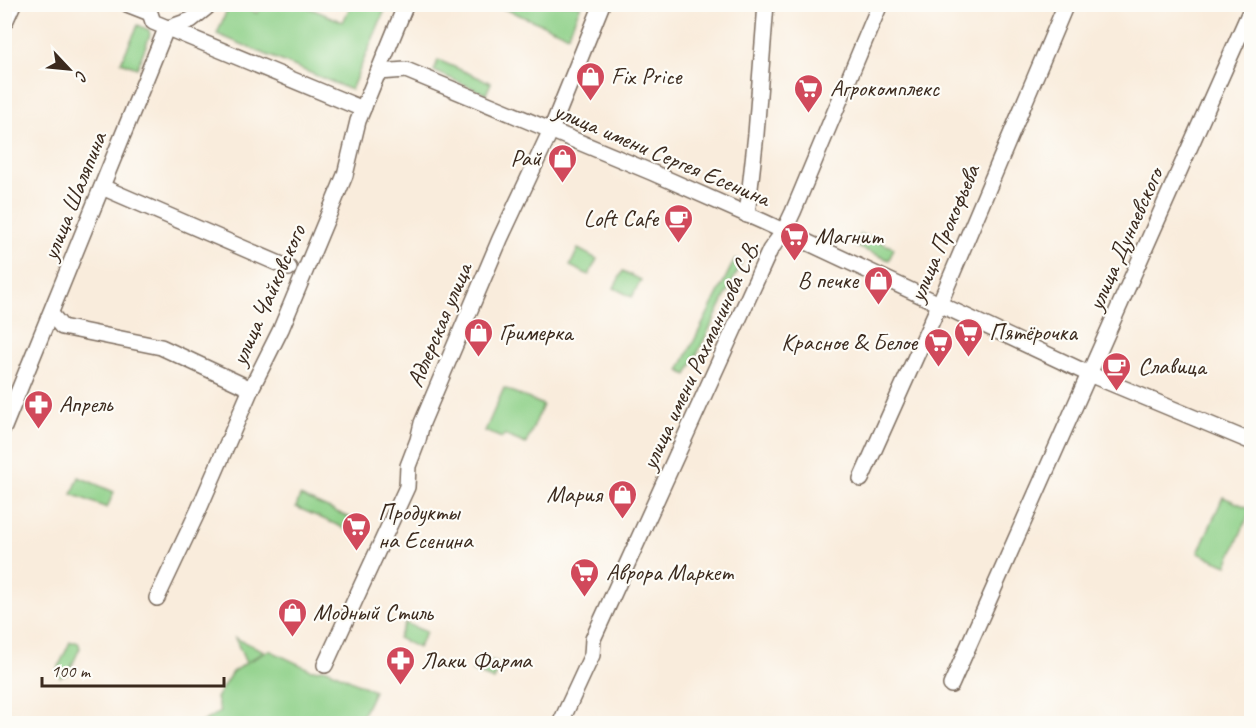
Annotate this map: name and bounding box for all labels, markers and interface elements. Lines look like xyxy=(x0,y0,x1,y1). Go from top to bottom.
north arrow xyxy=(39,39,99,99)
shop icon: Fix Price xyxy=(574,60,606,102)
place label: Fix Price xyxy=(611,61,684,91)
text: С xyxy=(70,67,92,85)
supermarket icon: Агрокомплекс xyxy=(793,72,825,114)
place label: Агрокомплекс xyxy=(830,73,940,103)
street label: улица имени Сергея Есенина xyxy=(548,94,776,214)
street label: улица Шаляпина xyxy=(34,126,114,266)
shop icon: Рай xyxy=(546,142,578,184)
place label: Рай xyxy=(510,143,543,173)
street label: улица Прокофьева xyxy=(901,159,987,308)
street label: улица Дунаевского xyxy=(1079,161,1171,317)
cafe icon: Loft Cafe xyxy=(663,202,695,244)
place label: Loft Cafe xyxy=(584,203,660,233)
street label: улица Чайковского xyxy=(223,219,313,372)
supermarket icon: Магнит xyxy=(778,220,810,262)
place label: Магнит xyxy=(815,221,884,251)
street label: улица имени Рахманинова С.В. xyxy=(633,236,766,476)
street label: Адлерская улица xyxy=(399,257,479,391)
shop icon: В печке xyxy=(863,264,895,306)
place label: В печке xyxy=(797,265,860,295)
shop icon: Гримерка xyxy=(462,316,494,358)
supermarket icon: Пятёрочка xyxy=(952,316,984,358)
place label: Гримерка xyxy=(499,317,575,347)
place label: Пятёрочка xyxy=(989,317,1078,347)
supermarket icon: Красное & Белое xyxy=(922,326,954,368)
place label: Красное & Белое xyxy=(781,327,919,357)
cafe icon: Славица xyxy=(1101,350,1133,392)
place label: Славица xyxy=(1138,351,1208,381)
pharmacy icon: Апрель xyxy=(22,388,54,430)
place label: Апрель xyxy=(59,389,114,419)
shop icon: Мария xyxy=(607,478,639,520)
place label: Мария xyxy=(547,479,604,509)
place label: Продукты на Есенина xyxy=(378,497,474,555)
supermarket icon: Продукты на Есенина xyxy=(341,510,373,552)
supermarket icon: Аврора Маркет xyxy=(569,556,601,598)
place label: Аврора Маркет xyxy=(606,557,734,587)
shop icon: Модный Стиль xyxy=(276,596,308,638)
place label: Модный Стиль xyxy=(313,597,434,627)
pharmacy icon: Лаки Фарма xyxy=(384,644,416,686)
place label: Лаки Фарма xyxy=(421,645,533,675)
scale bar xyxy=(42,650,224,688)
text: 100 m xyxy=(51,660,92,682)

